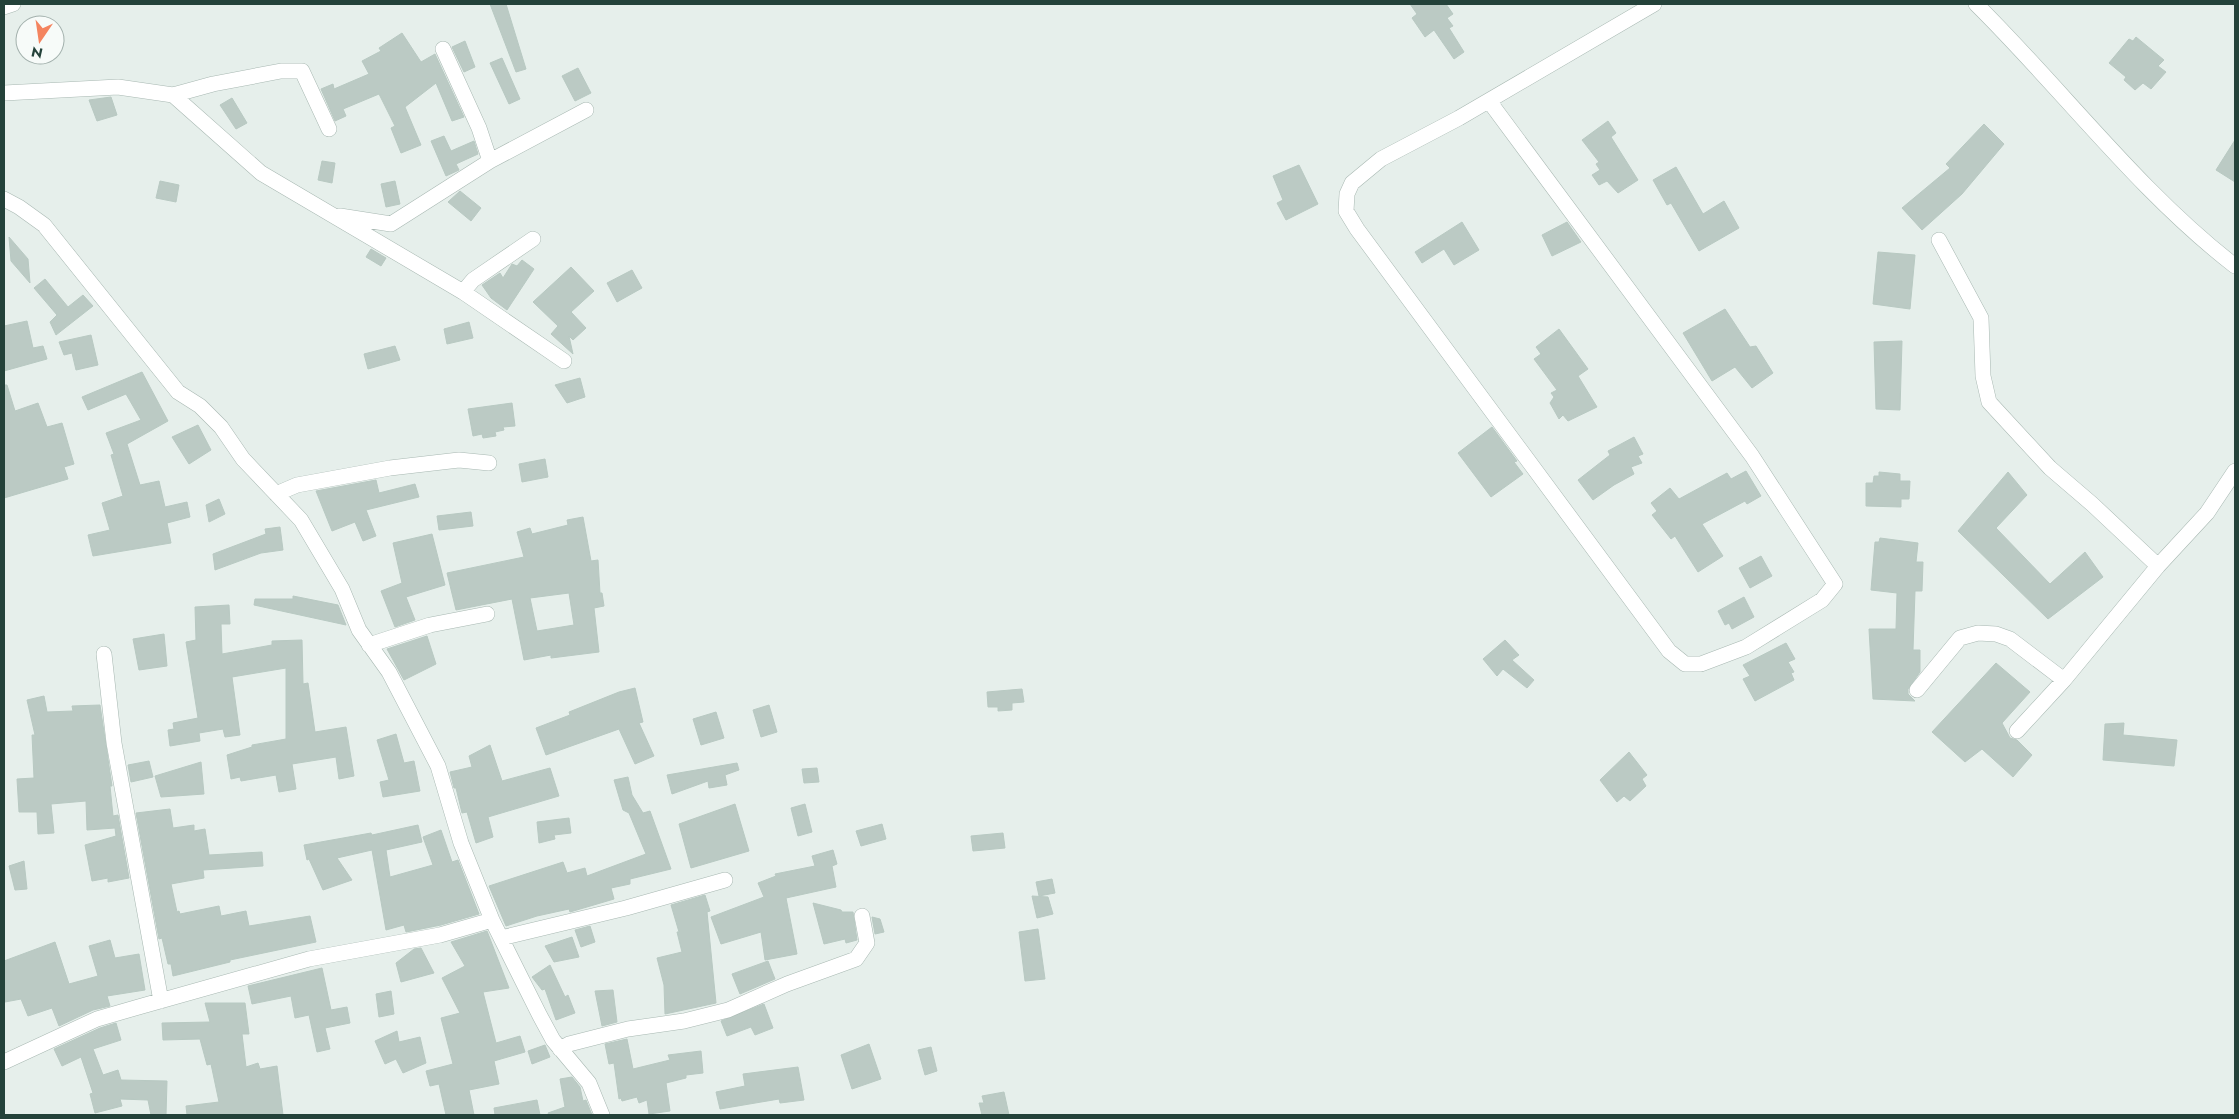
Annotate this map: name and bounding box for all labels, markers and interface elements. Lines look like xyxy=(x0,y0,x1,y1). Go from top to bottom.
north arrow xyxy=(15,15,65,65)
text: N xyxy=(29,42,45,64)

